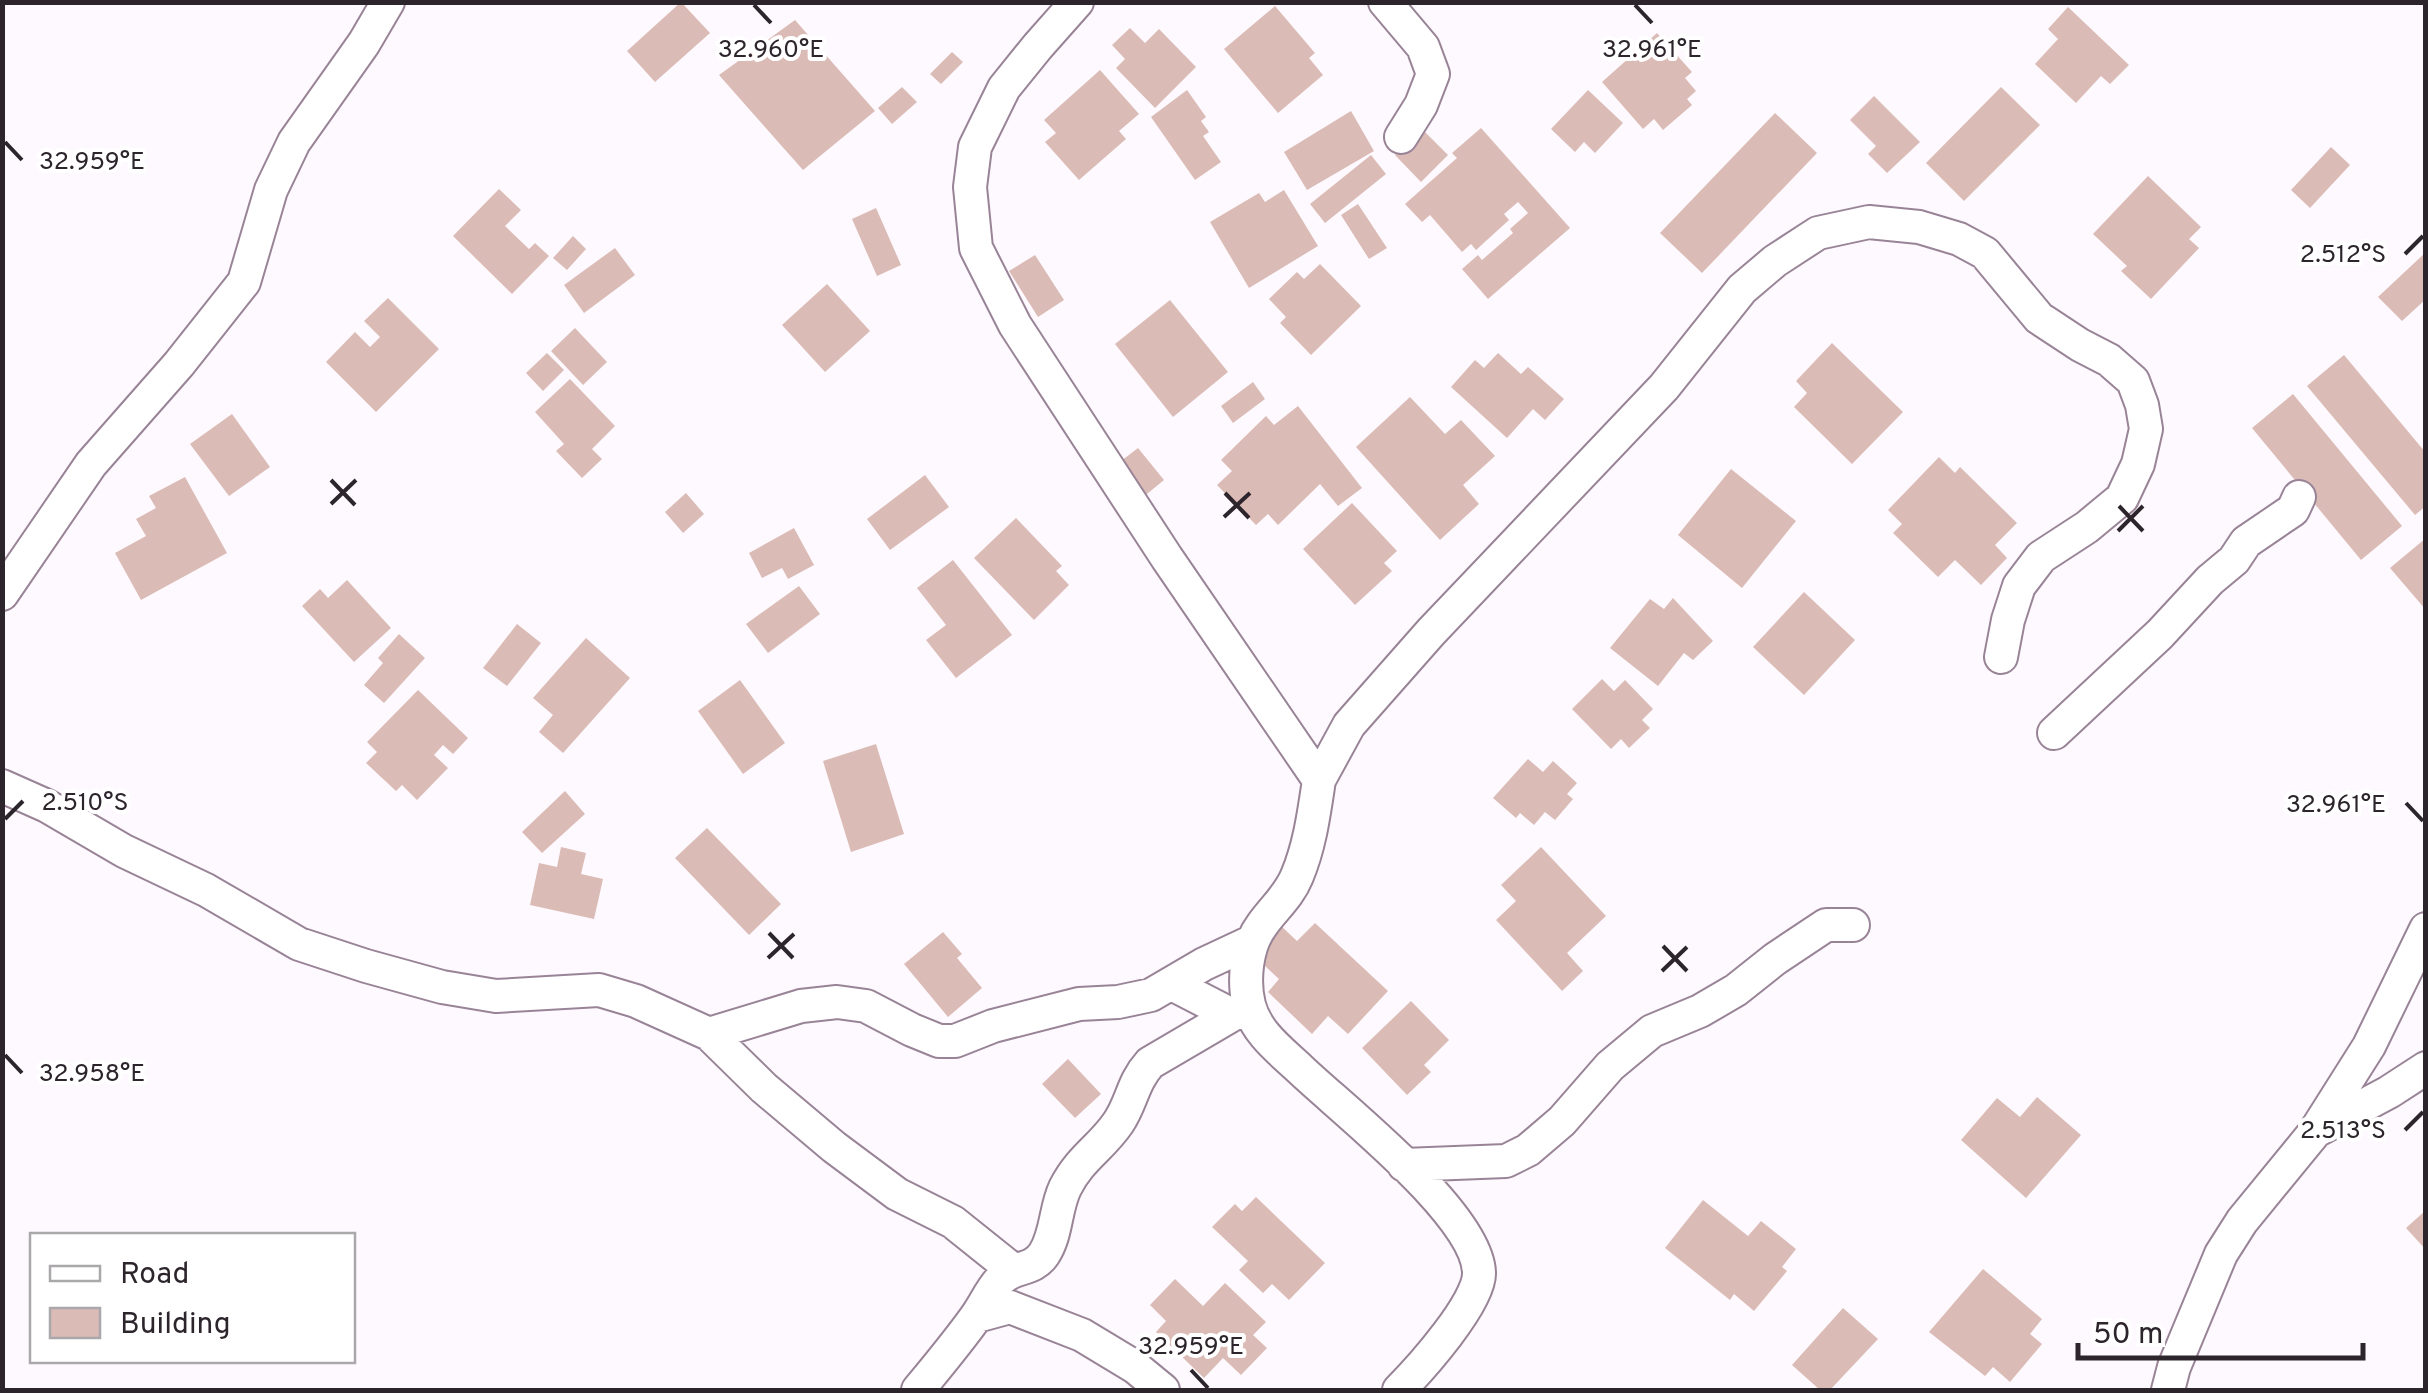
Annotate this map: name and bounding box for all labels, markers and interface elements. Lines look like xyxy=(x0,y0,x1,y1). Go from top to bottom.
text: 32.960°E xyxy=(718,35,824,67)
text: 32.961°E xyxy=(1602,35,1702,67)
text: 32.959°E xyxy=(39,147,145,179)
text: 2.512°S xyxy=(2300,240,2386,272)
text: 2.510°S xyxy=(41,788,129,820)
text: 32.961°E xyxy=(2286,790,2386,822)
text: 32.958°E xyxy=(39,1059,145,1091)
text: 2.513°S xyxy=(2300,1116,2386,1148)
legend xyxy=(30,1233,355,1363)
text: Road xyxy=(120,1257,189,1294)
scale bar xyxy=(2078,1298,2363,1360)
text: Building xyxy=(120,1307,231,1344)
text: 50 m xyxy=(2093,1317,2163,1354)
text: 32.959°E xyxy=(1138,1332,1244,1364)

